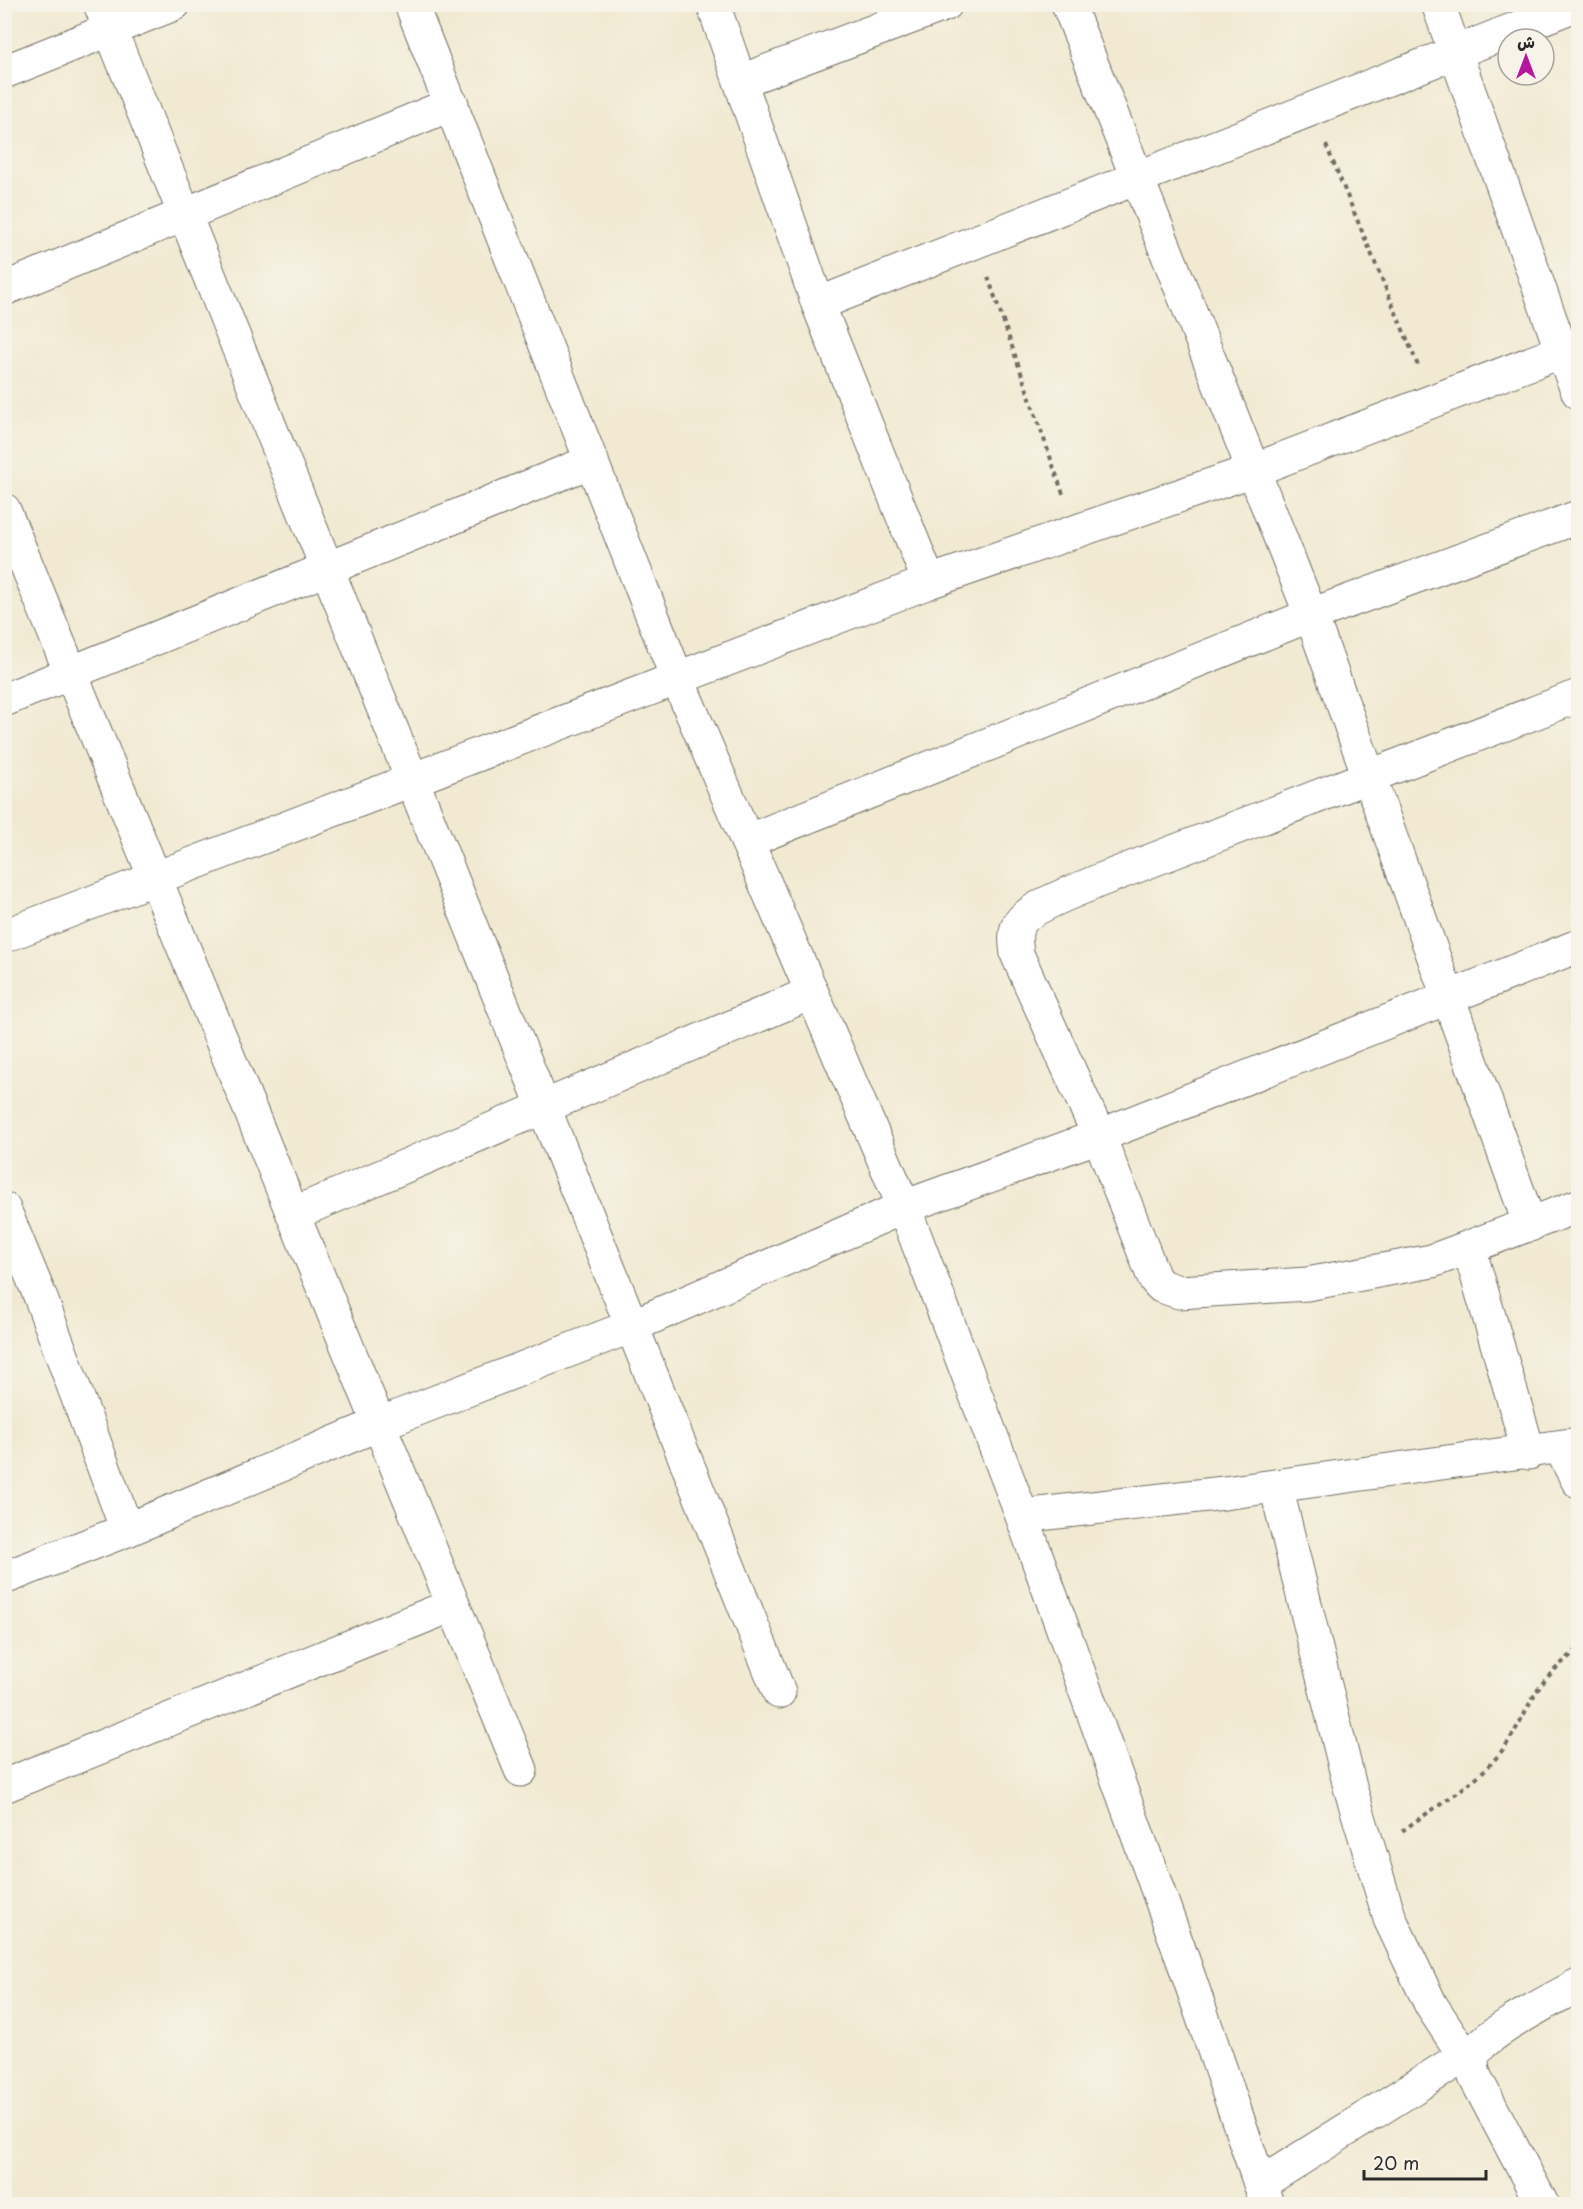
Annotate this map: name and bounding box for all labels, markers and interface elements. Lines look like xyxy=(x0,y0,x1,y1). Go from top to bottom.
north arrow xyxy=(1496,27,1556,87)
text: ش xyxy=(1517,29,1535,53)
scale bar xyxy=(1364,2143,1486,2181)
text: 20 m xyxy=(1373,2149,1419,2176)

